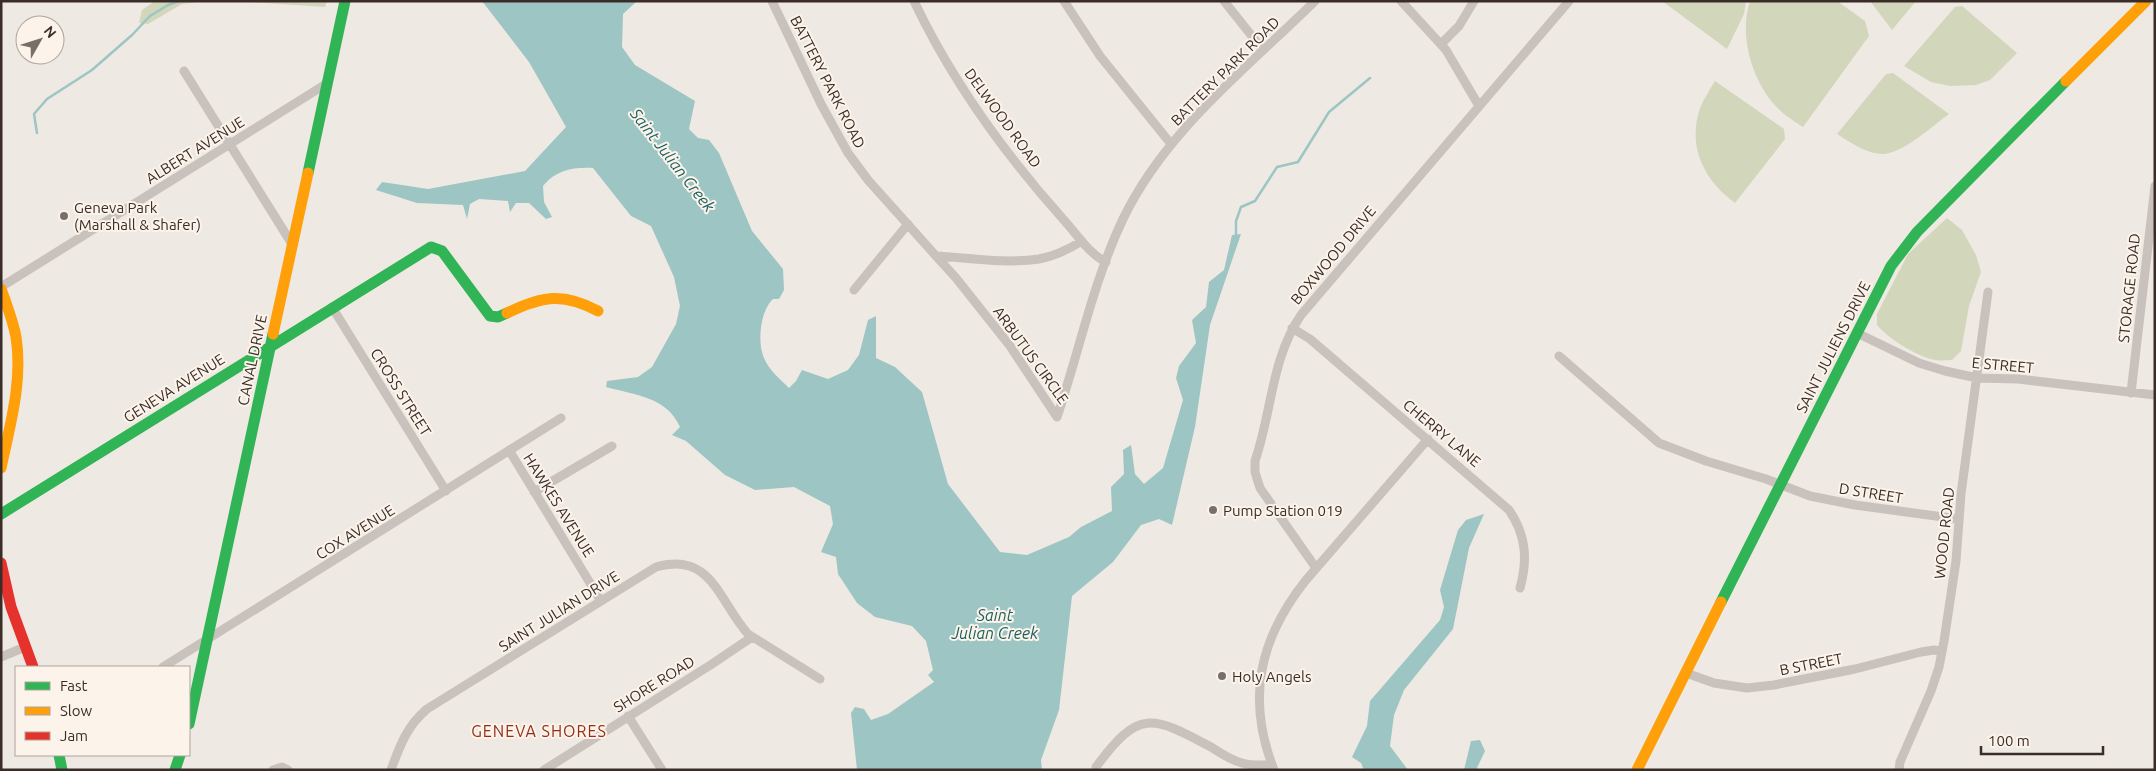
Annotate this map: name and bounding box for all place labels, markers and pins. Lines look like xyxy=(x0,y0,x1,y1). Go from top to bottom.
place label: Geneva Park (Marshall & Shafer) xyxy=(74,199,201,233)
marker: Geneva Park (Marshall & Shafer) xyxy=(58,210,70,222)
place label: Pump Station 019 xyxy=(1223,502,1343,519)
marker: Pump Station 019 xyxy=(1207,504,1219,516)
place label: Holy Angels xyxy=(1232,668,1311,685)
marker: Holy Angels xyxy=(1216,670,1228,682)

